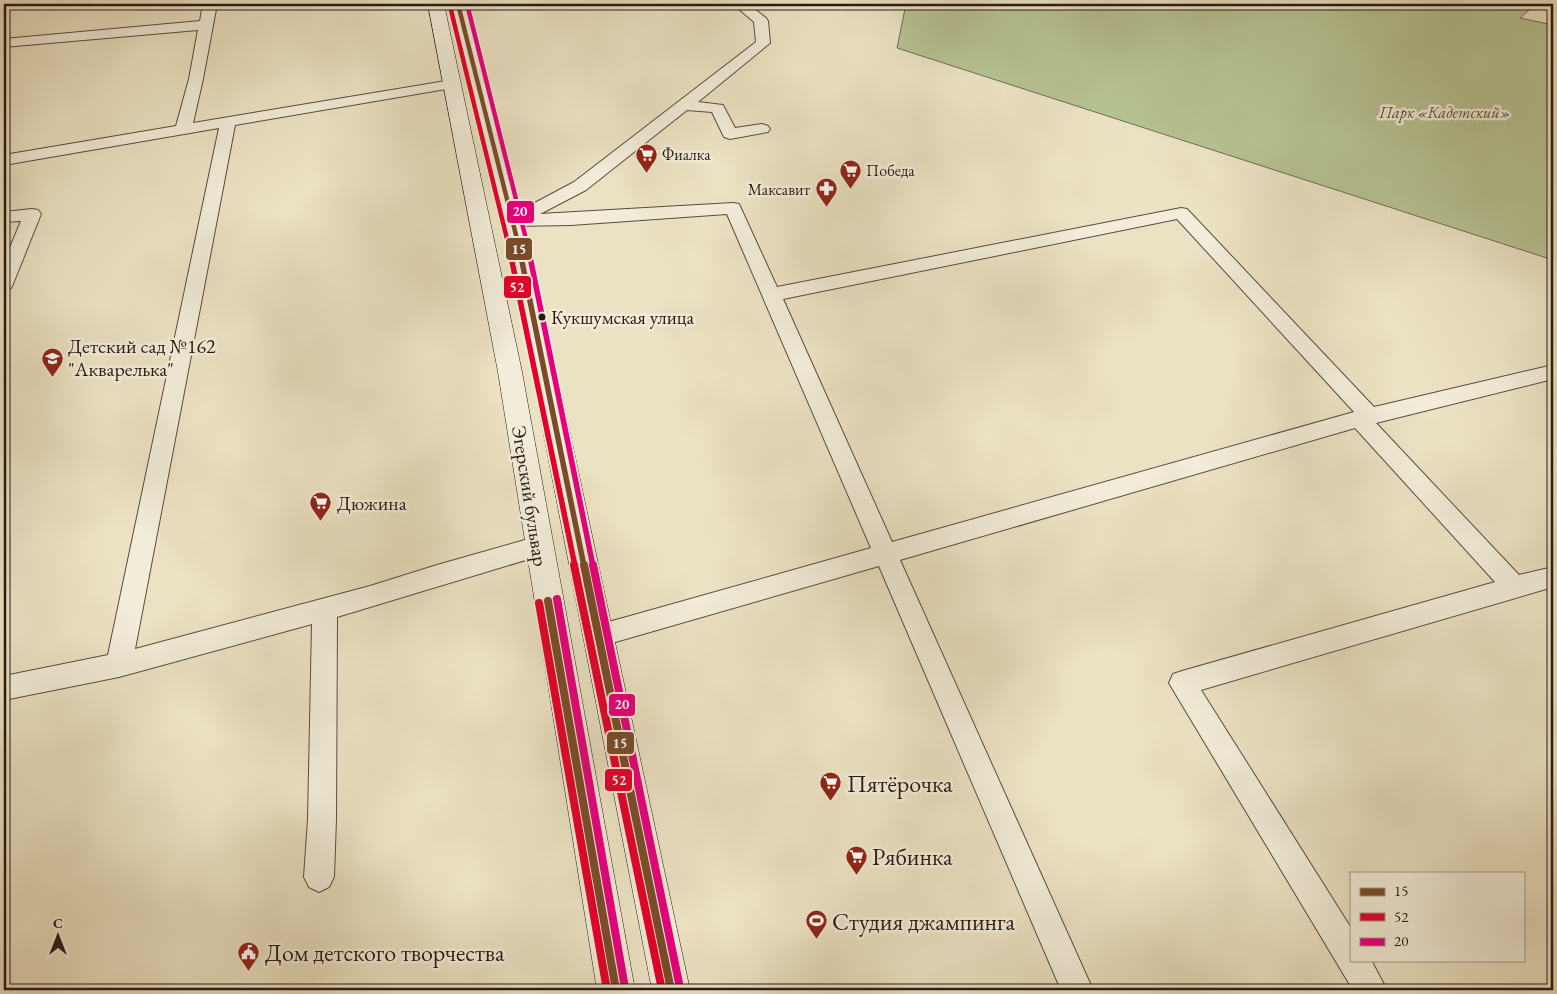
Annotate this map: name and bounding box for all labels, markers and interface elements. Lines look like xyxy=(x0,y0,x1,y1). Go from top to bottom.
park label: Парк «Кадетский» xyxy=(1378,102,1511,123)
supermarket icon: Фиалка xyxy=(634,142,658,173)
place label: Фиалка xyxy=(662,144,711,165)
supermarket icon: Победа xyxy=(838,158,862,189)
place label: Победа xyxy=(866,160,915,181)
pharmacy icon: Максавит xyxy=(814,177,838,208)
place label: Максавит xyxy=(748,179,810,200)
line badge: 20 xyxy=(506,200,535,224)
text: 20 xyxy=(513,202,528,220)
line badge: 15 xyxy=(505,237,533,261)
text: 15 xyxy=(512,240,526,258)
line badge: 52 xyxy=(503,275,532,299)
text: 52 xyxy=(510,278,525,296)
place label: Кукшумская улица xyxy=(551,305,694,330)
marker: Кукшумская улица xyxy=(537,312,547,322)
place label: Детский сад №162 "Акварелька" xyxy=(68,333,216,382)
school or university icon: Детский сад №162 "Акварелька" xyxy=(40,346,64,377)
street label: Эгерский бульвар xyxy=(506,424,554,568)
place label: Дюжина xyxy=(337,490,407,516)
supermarket icon: Дюжина xyxy=(309,491,333,522)
line badge: 20 xyxy=(608,693,636,717)
text: 20 xyxy=(615,695,630,713)
line badge: 15 xyxy=(606,731,635,755)
text: 15 xyxy=(613,734,627,752)
line badge: 52 xyxy=(604,768,633,792)
place label: Пятёрочка xyxy=(847,768,953,799)
text: 52 xyxy=(612,771,627,789)
supermarket icon: Пятёрочка xyxy=(819,771,843,802)
place label: Рябинка xyxy=(872,841,953,872)
supermarket icon: Рябинка xyxy=(844,844,868,875)
legend xyxy=(1350,872,1524,962)
text: 15 xyxy=(1394,881,1408,900)
place label: Студия джампинга xyxy=(832,906,1016,937)
text: 52 xyxy=(1394,907,1409,926)
sports icon: Студия джампинга xyxy=(804,909,828,940)
north arrow xyxy=(32,912,82,962)
text: С xyxy=(53,914,63,932)
text: 20 xyxy=(1394,931,1408,950)
place label: Дом детского творчества xyxy=(265,937,505,968)
public building icon: Дом детского творчества xyxy=(237,940,261,971)

